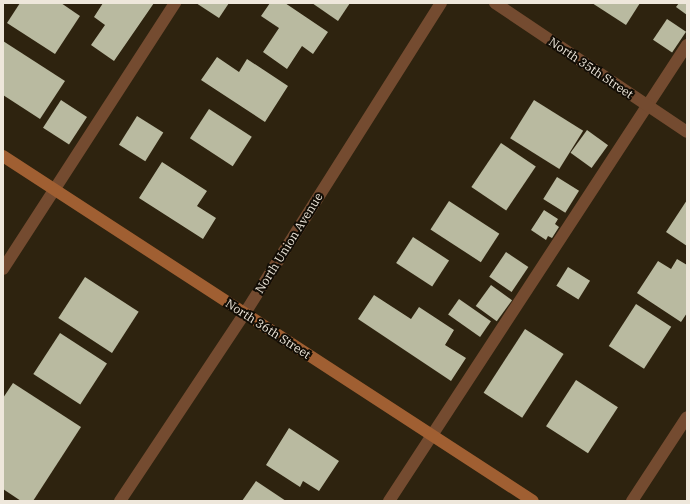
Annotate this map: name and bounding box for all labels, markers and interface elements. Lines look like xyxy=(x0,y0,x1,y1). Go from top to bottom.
street label: North 35th Street xyxy=(546,34,636,102)
street label: North Union Avenue xyxy=(252,190,326,296)
street label: North 36th Street xyxy=(223,296,313,362)

